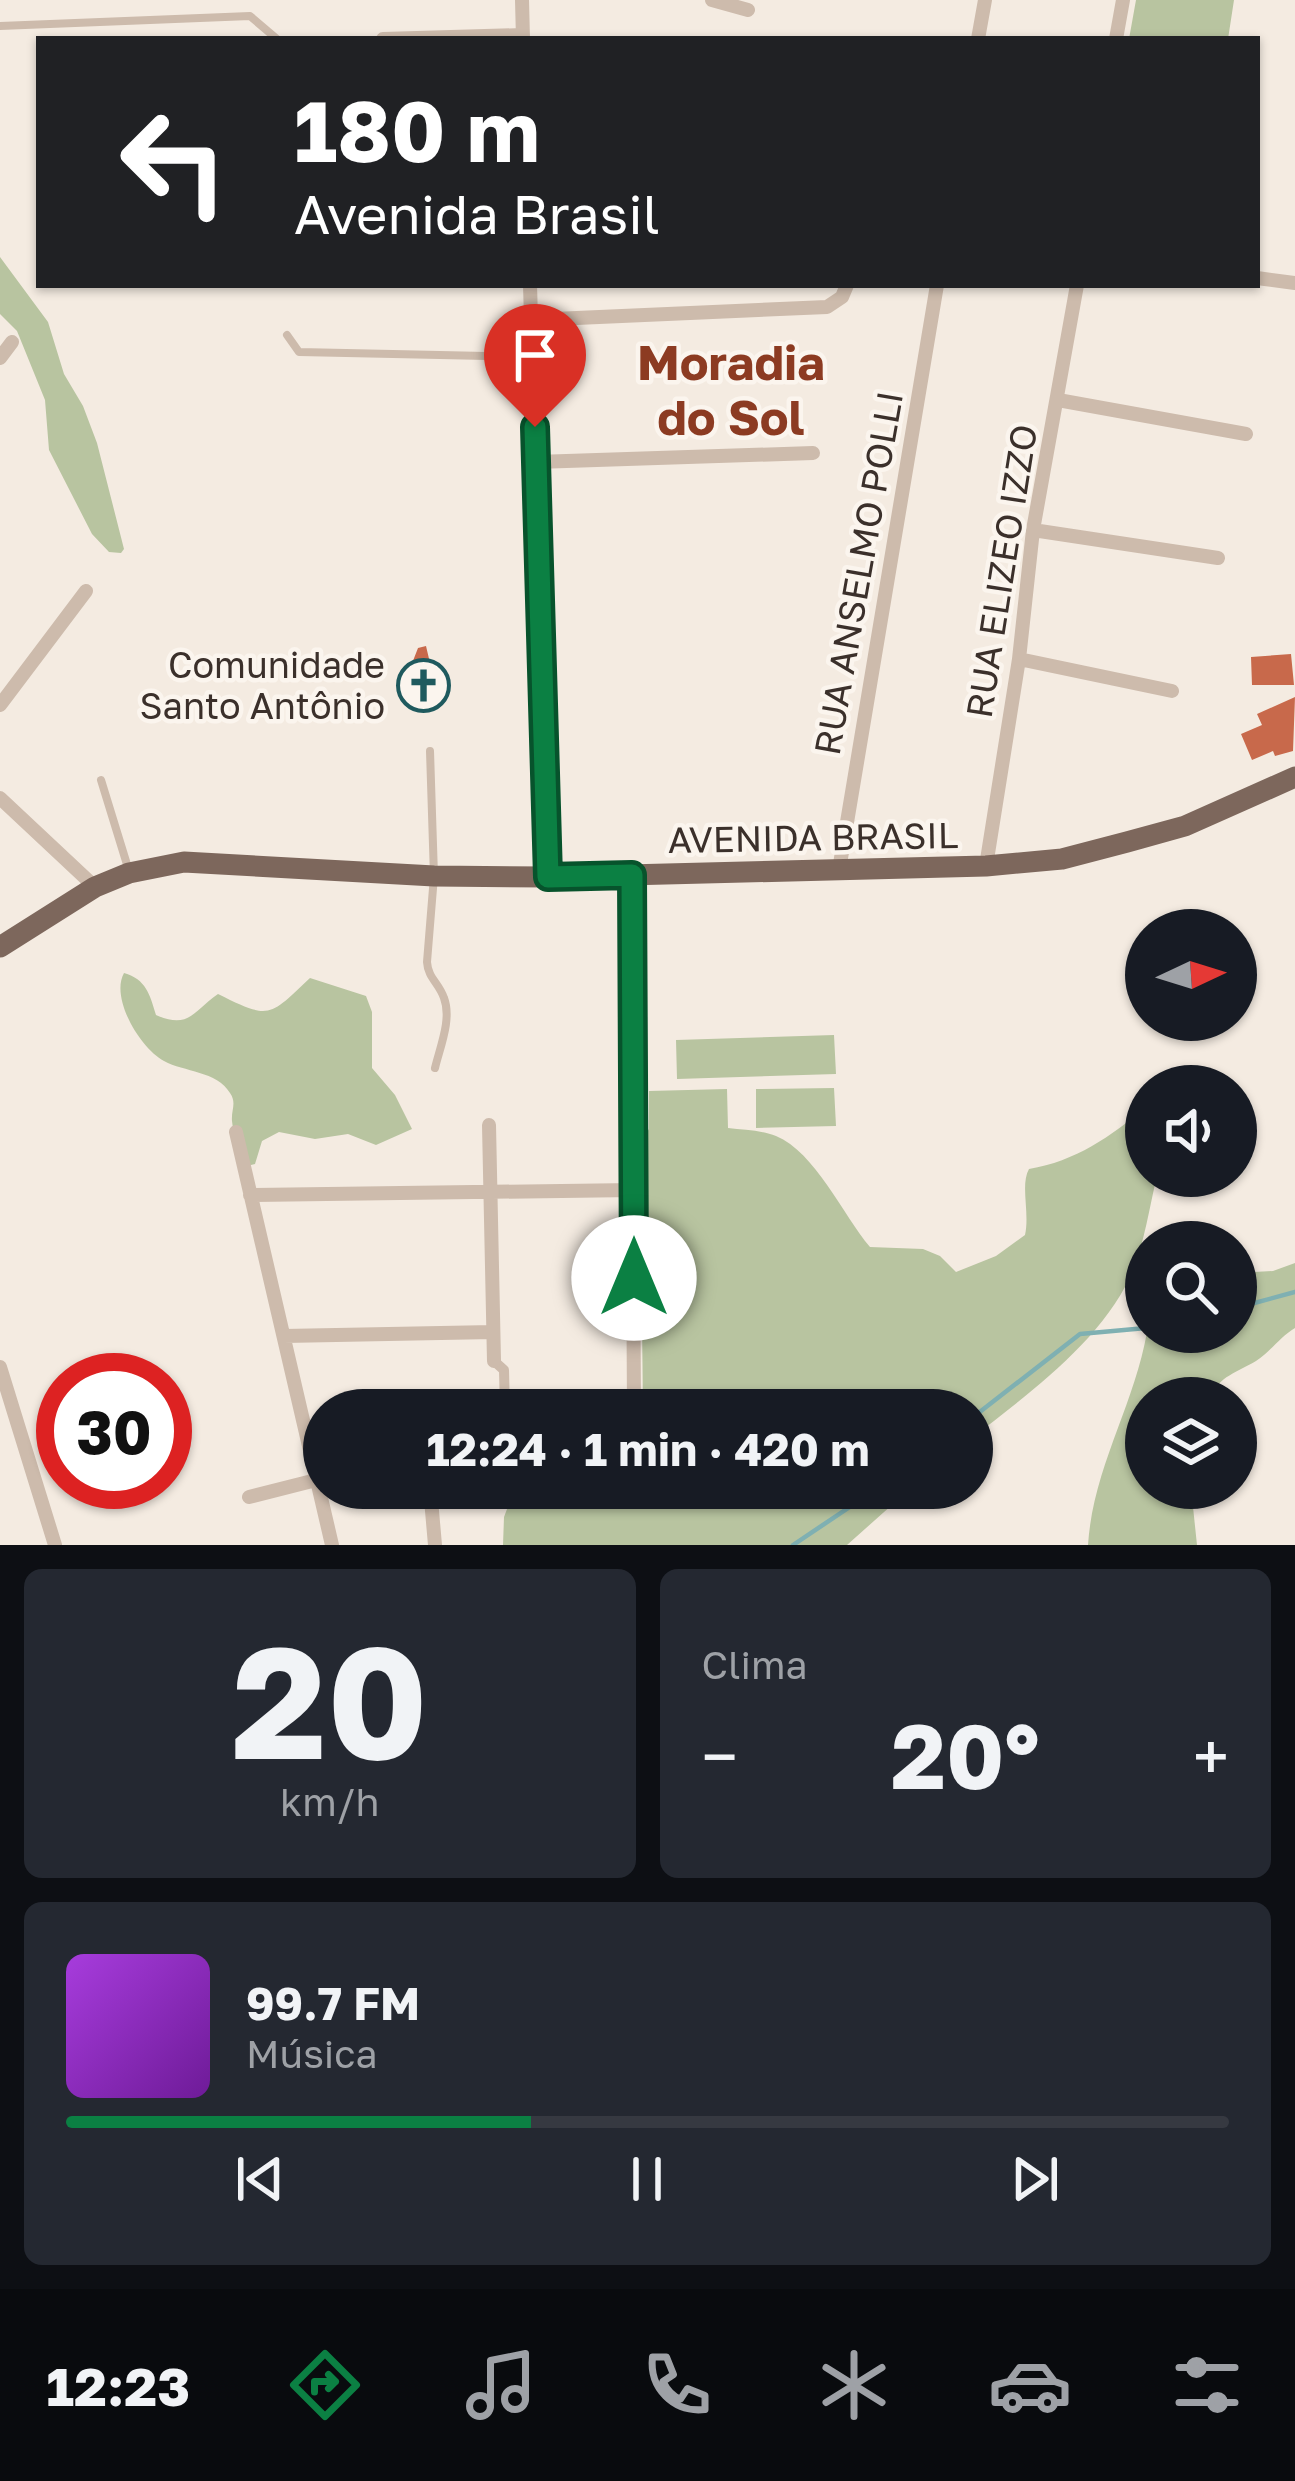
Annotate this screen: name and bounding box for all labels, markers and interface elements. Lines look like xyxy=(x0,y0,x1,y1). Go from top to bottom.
text: 180 m xyxy=(294,80,540,180)
icon: left xyxy=(96,84,252,240)
text: Avenida Brasil xyxy=(294,181,660,246)
pin xyxy=(484,304,586,427)
icon: arrive xyxy=(502,322,568,388)
district label: Moradia do Sol xyxy=(637,333,825,446)
street label: RUA ANSELMO POLLI xyxy=(805,388,911,758)
street label: RUA ELIZEO IZZO xyxy=(957,421,1045,721)
place label: Comunidade Santo Antônio xyxy=(140,643,385,727)
church icon: Comunidade Santo Antônio xyxy=(396,657,452,713)
street label: AVENIDA BRASIL xyxy=(667,813,959,861)
north arrow xyxy=(1125,909,1257,1041)
map controls xyxy=(1125,909,1257,1509)
button: sound xyxy=(1125,1065,1257,1197)
position arrow xyxy=(571,1215,697,1341)
button: search xyxy=(1125,1221,1257,1353)
speed limit sign: 30 xyxy=(36,1353,192,1509)
button: layers xyxy=(1125,1377,1257,1509)
text: 12:24 · 1 min · 420 m xyxy=(426,1422,870,1476)
text: 20 xyxy=(231,1606,428,1793)
text: Clima xyxy=(702,1641,808,1688)
text: 20° xyxy=(891,1701,1040,1809)
text: − xyxy=(702,1716,738,1796)
text: + xyxy=(1193,1716,1229,1796)
text: km/h xyxy=(280,1778,379,1825)
text: 99.7 FM xyxy=(246,1976,420,2030)
text: Música xyxy=(246,2030,378,2077)
icon: previous xyxy=(227,2146,293,2212)
icon: pause xyxy=(614,2146,680,2212)
icon: next xyxy=(1002,2146,1068,2212)
icon: directions xyxy=(283,2343,367,2427)
icon: music xyxy=(459,2343,543,2427)
icon: phone xyxy=(635,2343,719,2427)
icon: climate xyxy=(812,2343,896,2427)
icon: car xyxy=(988,2343,1072,2427)
icon: filters xyxy=(1165,2343,1249,2427)
text: 12:23 xyxy=(46,2353,190,2418)

